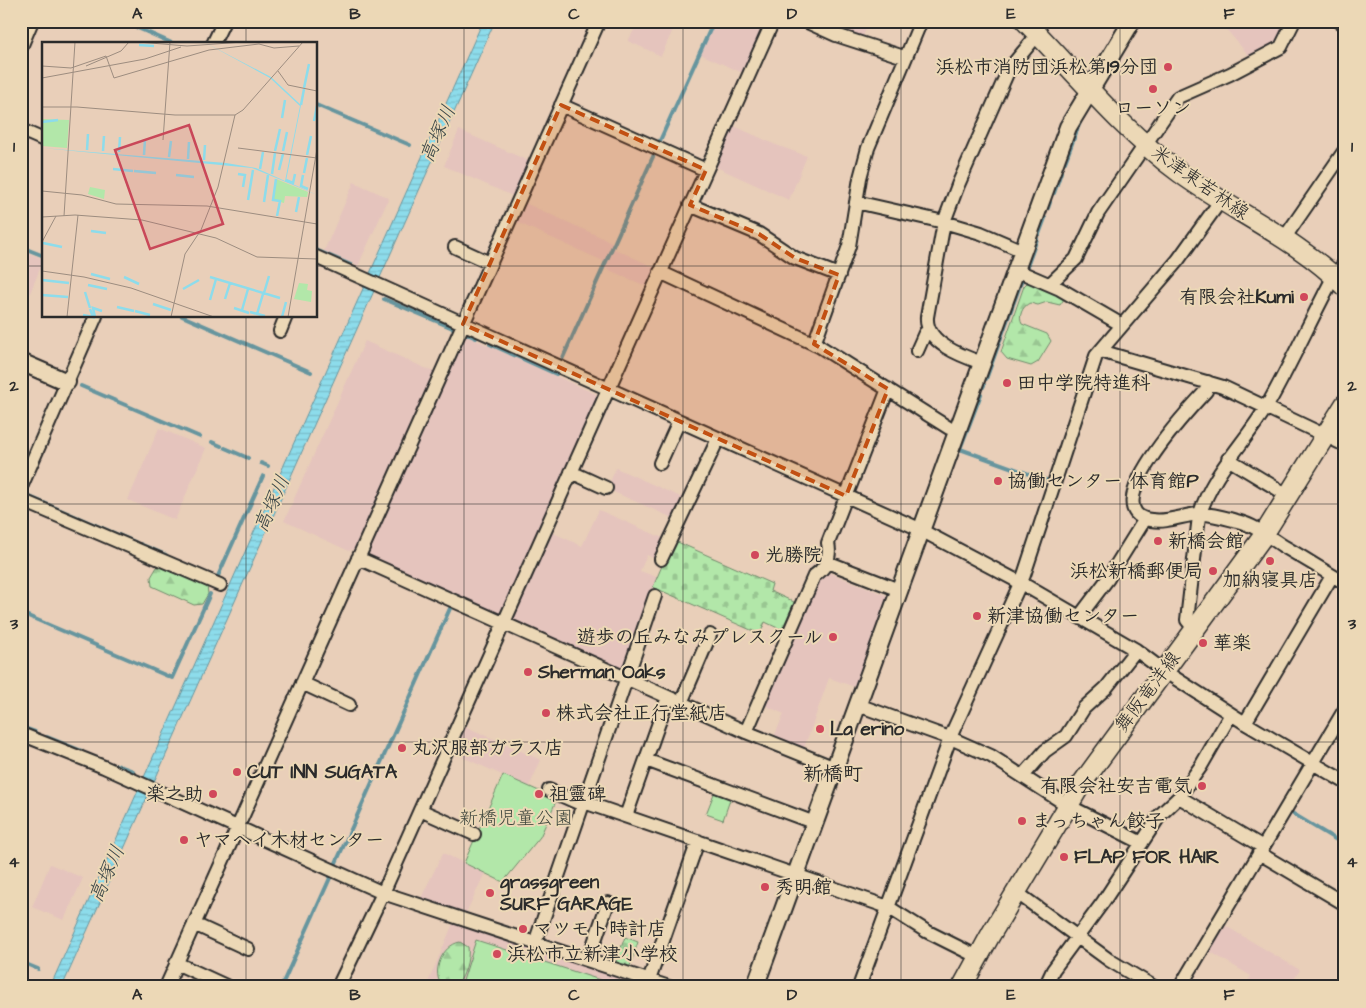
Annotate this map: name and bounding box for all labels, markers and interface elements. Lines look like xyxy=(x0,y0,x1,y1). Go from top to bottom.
text: A xyxy=(132,3,143,25)
text: B xyxy=(349,3,361,25)
text: C xyxy=(568,3,580,25)
text: D xyxy=(787,3,798,25)
text: E xyxy=(1006,3,1016,25)
text: F xyxy=(1223,3,1235,25)
inset map xyxy=(42,42,318,318)
place label: 浜松市消防団浜松第19分団 xyxy=(936,54,1158,81)
marker: 浜松市消防団浜松第19分団 xyxy=(1162,61,1174,73)
marker: ローソン xyxy=(1147,83,1159,95)
place label: ローソン xyxy=(1115,95,1191,122)
water label: 高塚川 xyxy=(413,101,463,167)
text: 1 xyxy=(13,136,16,158)
text: 1 xyxy=(1351,136,1354,158)
street label: 米津東若林線 xyxy=(1146,139,1254,227)
place label: 有限会社Kumi xyxy=(1179,284,1294,311)
marker: 有限会社Kumi xyxy=(1298,291,1310,303)
place label: 田中学院特進科 xyxy=(1017,370,1151,397)
text: 2 xyxy=(8,375,19,397)
text: 2 xyxy=(1346,375,1357,397)
marker: 田中学院特進科 xyxy=(1001,377,1013,389)
place label: 協働センター 体育館P xyxy=(1008,468,1200,495)
water label: 高塚川 xyxy=(247,471,297,537)
marker: 協働センター 体育館P xyxy=(992,475,1004,487)
place label: 新橋会館 xyxy=(1168,528,1244,555)
marker: 新橋会館 xyxy=(1152,535,1164,547)
place label: 光勝院 xyxy=(765,542,822,569)
marker: 光勝院 xyxy=(749,549,761,561)
marker: 加納寝具店 xyxy=(1264,555,1276,567)
place label: 浜松新橋郵便局 xyxy=(1070,558,1203,585)
marker: 浜松新橋郵便局 xyxy=(1207,565,1219,577)
place label: 加納寝具店 xyxy=(1222,567,1318,594)
place label: 新津協働センター xyxy=(987,603,1139,630)
marker: 新津協働センター xyxy=(971,610,983,622)
text: 3 xyxy=(9,613,19,635)
text: 3 xyxy=(1347,613,1357,635)
place label: 遊歩の丘みなみプレスクール xyxy=(577,624,823,651)
place label: 華楽 xyxy=(1213,630,1251,657)
marker: 遊歩の丘みなみプレスクール xyxy=(827,631,839,643)
marker: 華楽 xyxy=(1197,637,1209,649)
street label: 舞阪竜洋線 xyxy=(1109,646,1187,738)
place label: Sherman Oaks xyxy=(537,659,666,686)
marker: Sherman Oaks xyxy=(522,666,534,678)
place label: 株式会社正行堂紙店 xyxy=(556,700,727,727)
marker: 株式会社正行堂紙店 xyxy=(540,707,552,719)
place label: La erino xyxy=(830,716,905,743)
marker: La erino xyxy=(814,723,826,735)
place label: 丸沢服部ガラス店 xyxy=(412,735,563,762)
marker: 丸沢服部ガラス店 xyxy=(396,742,408,754)
place label: CUT INN SUGATA xyxy=(247,759,398,786)
district label: 新橋町 xyxy=(803,760,863,788)
marker: CUT INN SUGATA xyxy=(231,766,243,778)
place label: 有限会社安吉電気 xyxy=(1040,773,1192,800)
marker: 有限会社安吉電気 xyxy=(1196,780,1208,792)
place label: 楽之助 xyxy=(146,781,203,808)
place label: 祖靈碑 xyxy=(549,781,606,808)
marker: 楽之助 xyxy=(207,788,219,800)
marker: 祖靈碑 xyxy=(533,788,545,800)
park label: 新橋児童公園 xyxy=(459,805,573,832)
place label: まっちゃん餃子 xyxy=(1032,808,1165,835)
marker: まっちゃん餃子 xyxy=(1016,815,1028,827)
place label: ヤマヘイ木材センター xyxy=(194,827,384,854)
marker: ヤマヘイ木材センター xyxy=(178,834,190,846)
water label: 高塚川 xyxy=(82,841,132,907)
place label: FLAP FOR HAIR xyxy=(1074,844,1220,871)
text: 4 xyxy=(9,851,20,873)
marker: FLAP FOR HAIR xyxy=(1058,851,1070,863)
text: 4 xyxy=(1347,851,1358,873)
place label: grassgreen SURF GARAGE xyxy=(499,869,633,918)
place label: 秀明館 xyxy=(775,874,832,901)
marker: 秀明館 xyxy=(759,881,771,893)
marker: grassgreen SURF GARAGE xyxy=(484,887,496,899)
place label: マツモト時計店 xyxy=(533,916,666,943)
marker: マツモト時計店 xyxy=(517,923,529,935)
place label: 浜松市立新津小学校 xyxy=(507,941,678,968)
marker: 浜松市立新津小学校 xyxy=(491,948,503,960)
text: A xyxy=(132,984,143,1006)
text: B xyxy=(349,984,361,1006)
text: C xyxy=(568,984,580,1006)
text: D xyxy=(787,984,798,1006)
text: E xyxy=(1006,984,1016,1006)
text: F xyxy=(1223,984,1235,1006)

